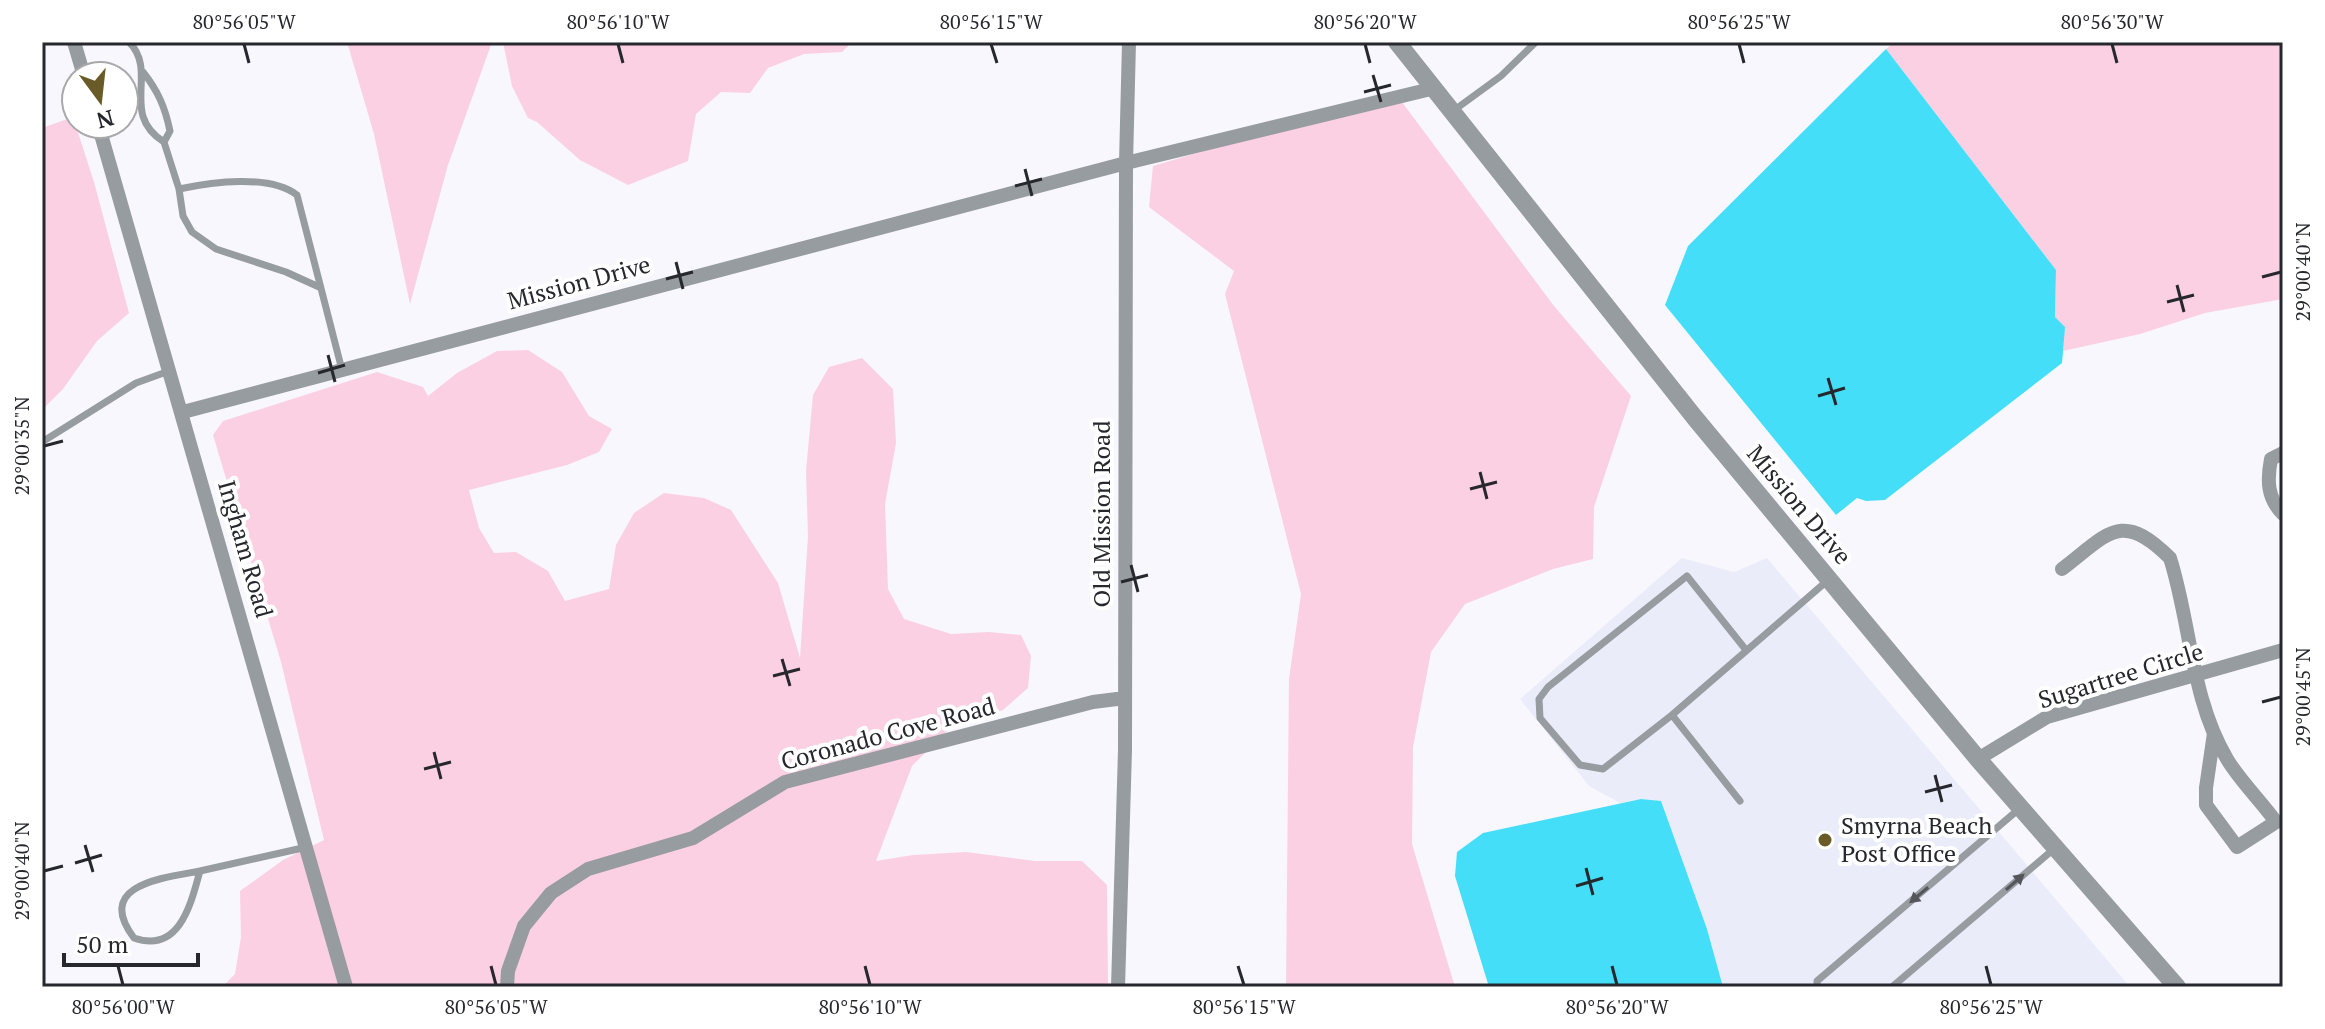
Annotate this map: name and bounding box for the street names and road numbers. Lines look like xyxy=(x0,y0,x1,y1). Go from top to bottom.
street label: Mission Drive xyxy=(504,248,654,316)
street label: Old Mission Road xyxy=(1085,420,1117,608)
street label: Mission Drive xyxy=(1740,438,1859,571)
street label: Ingham Road xyxy=(211,476,281,621)
street label: Sugartree Circle xyxy=(2034,635,2207,715)
street label: Coronado Cove Road xyxy=(777,689,998,777)

